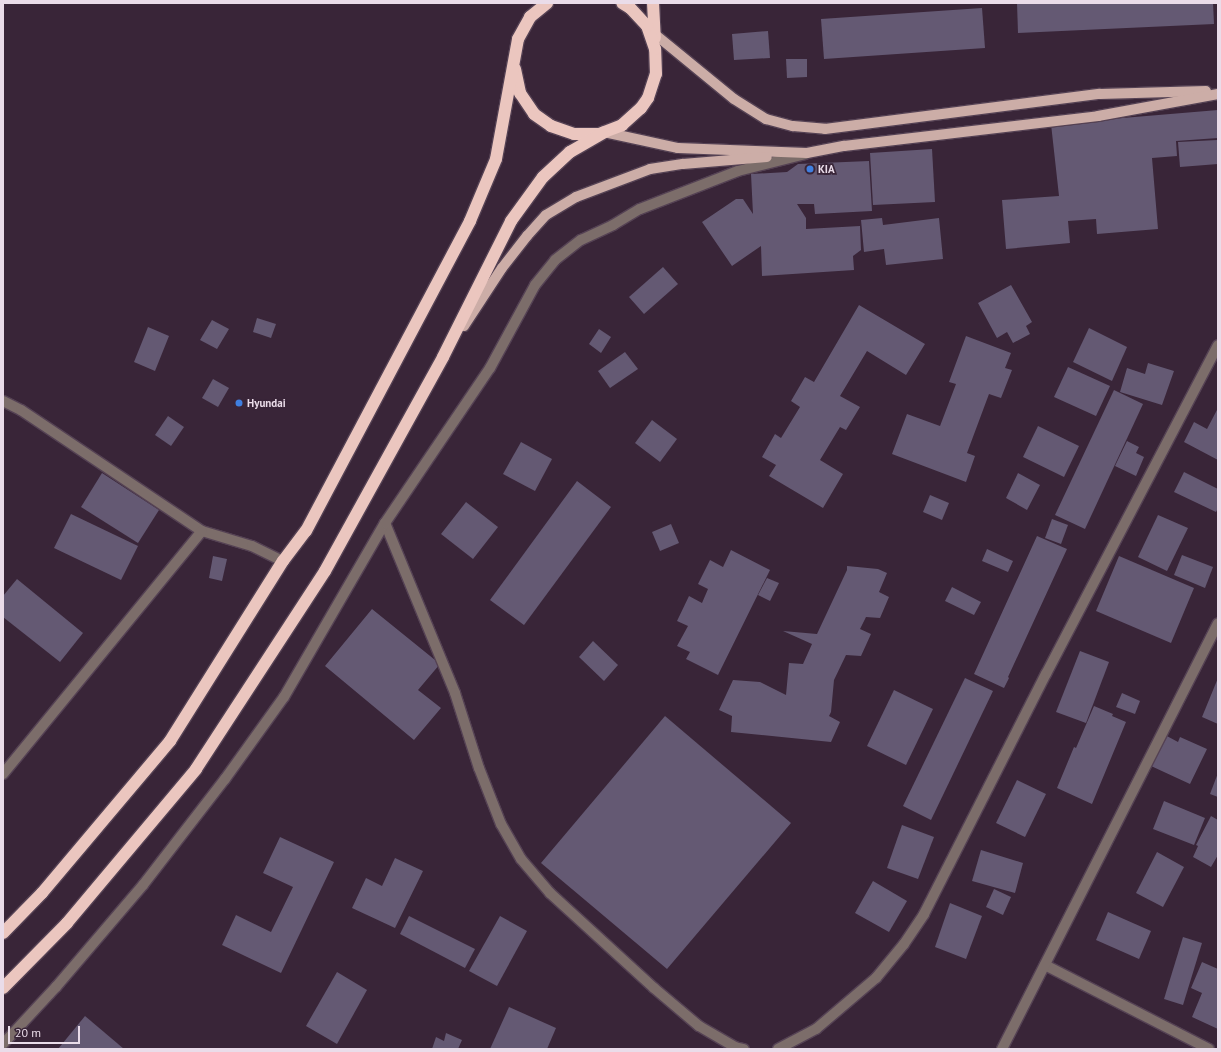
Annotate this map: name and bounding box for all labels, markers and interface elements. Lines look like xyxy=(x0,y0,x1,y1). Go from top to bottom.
place label: KIA xyxy=(818,162,835,176)
marker: KIA xyxy=(805,164,815,174)
place label: Hyundai xyxy=(247,396,286,410)
marker: Hyundai xyxy=(234,398,244,408)
scale bar xyxy=(10,1018,82,1044)
text: 20 m xyxy=(15,1025,41,1040)

